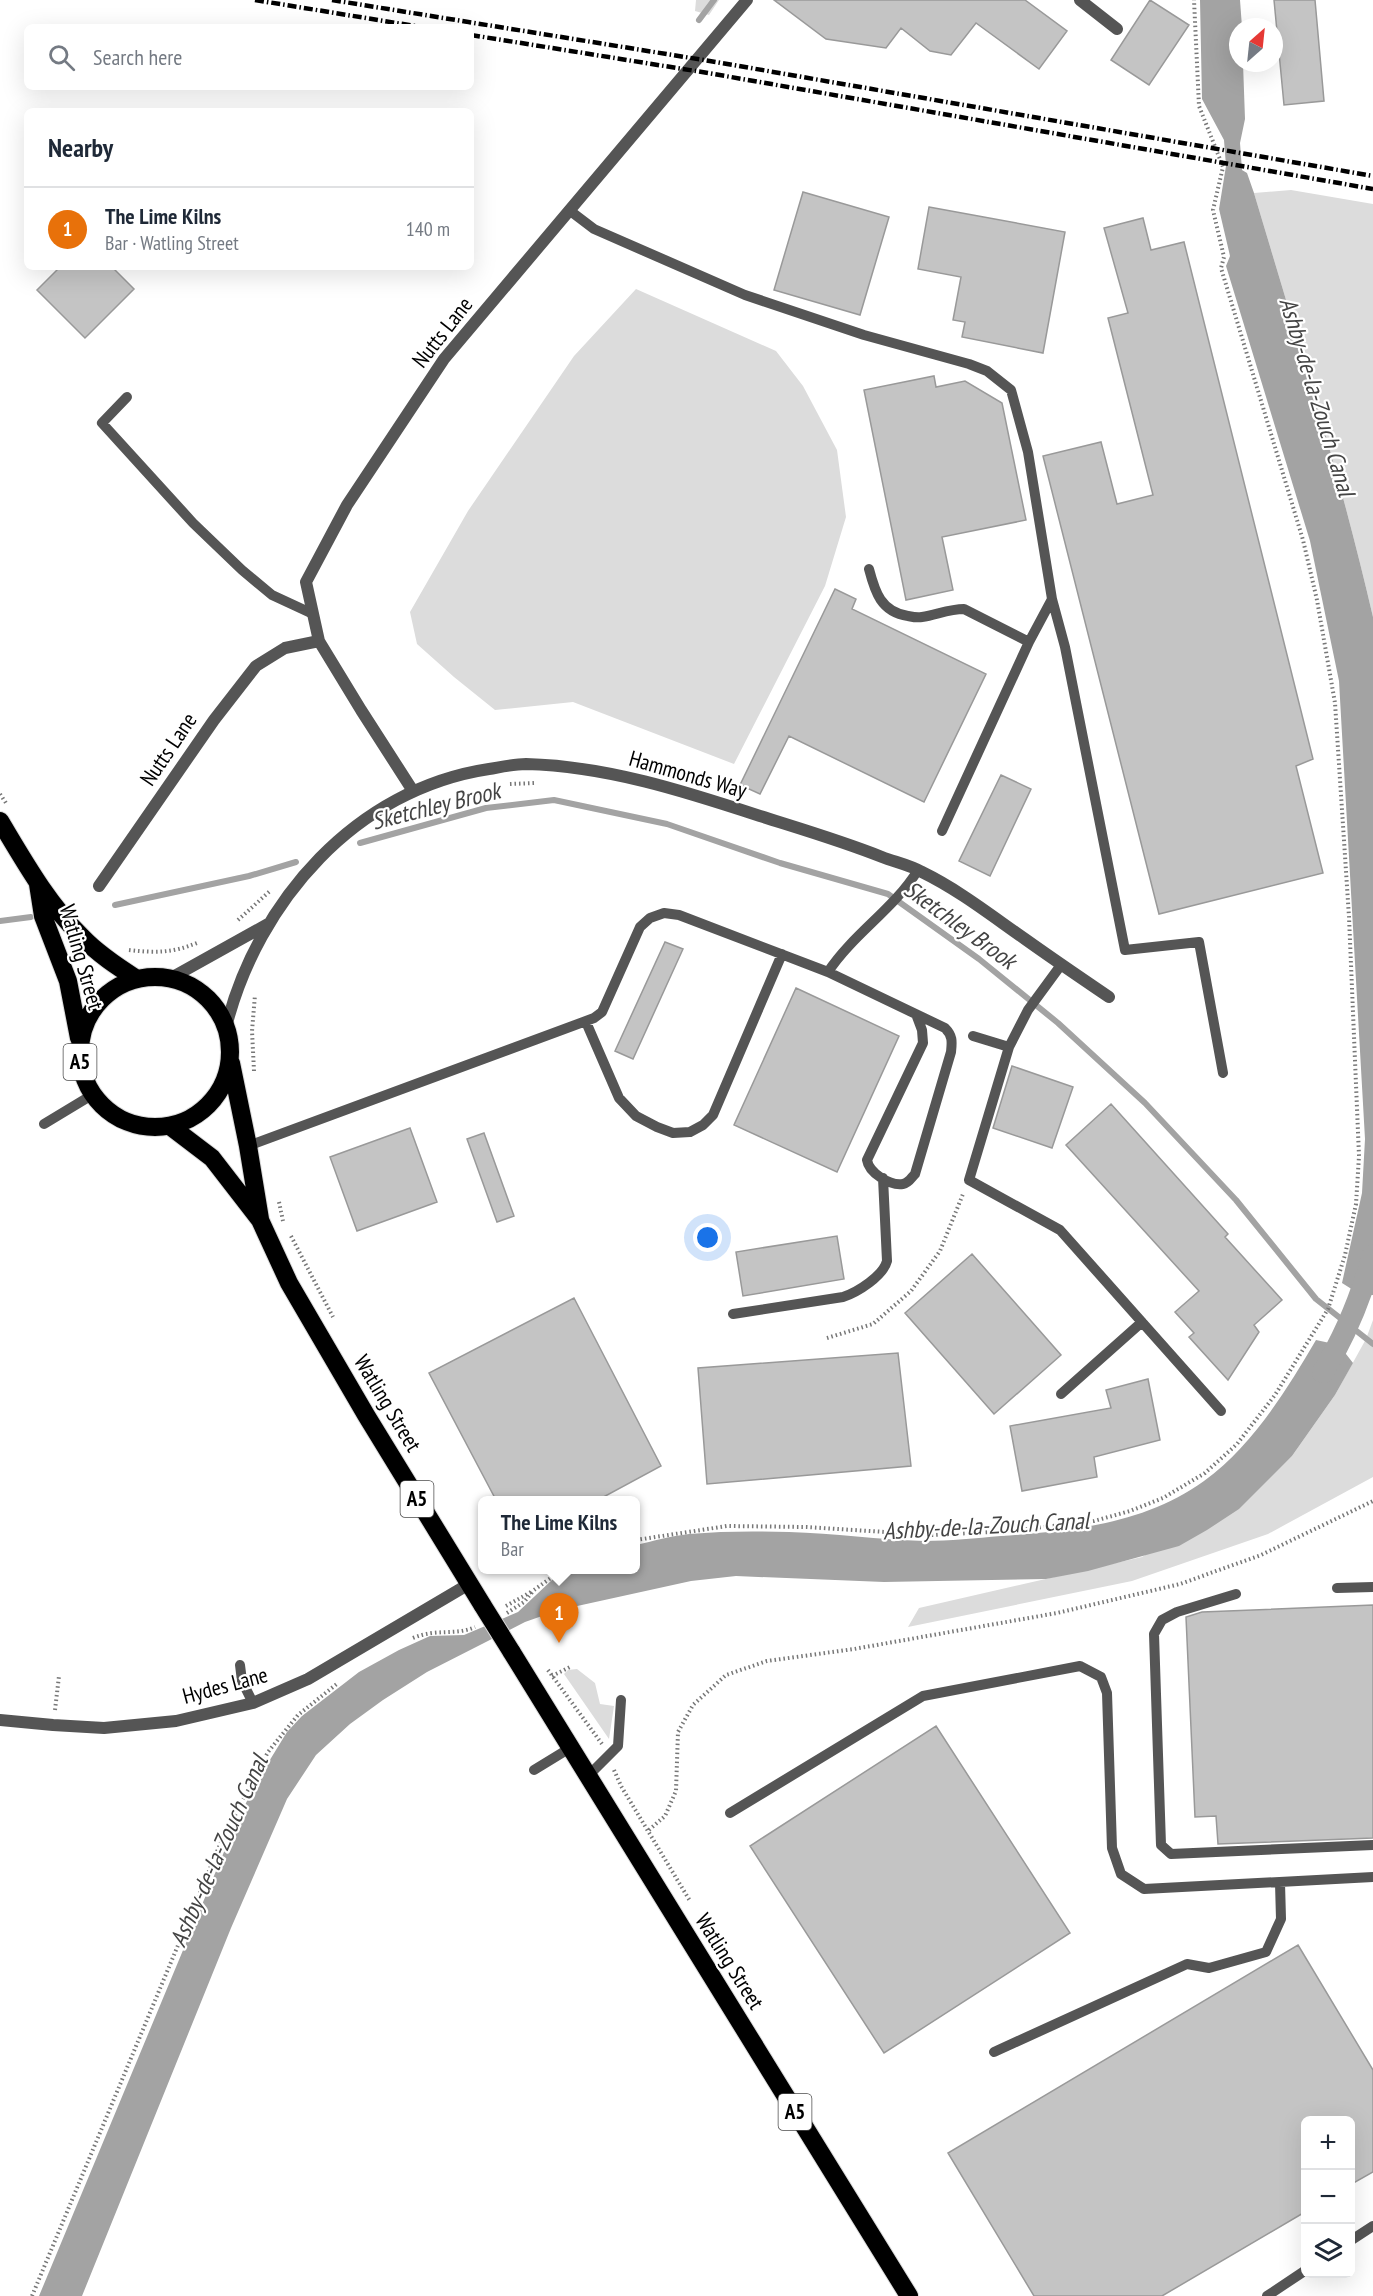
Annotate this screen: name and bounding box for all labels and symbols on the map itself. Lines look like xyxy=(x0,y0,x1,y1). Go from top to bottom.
north arrow xyxy=(1229,18,1283,72)
street label: Nutts Lane xyxy=(406,291,478,373)
water label: Ashby-de-la-Zouch Canal xyxy=(1273,294,1363,502)
street label: Nutts Lane xyxy=(133,707,203,791)
street label: Hammonds Way xyxy=(626,744,751,804)
water label: Sketchley Brook xyxy=(368,774,506,836)
water label: Sketchley Brook xyxy=(898,873,1025,977)
street label: Watling Street xyxy=(54,901,110,1013)
road number: A5 xyxy=(64,1044,97,1080)
your location xyxy=(693,1223,722,1252)
street label: Watling Street xyxy=(348,1349,428,1457)
road number: A5 xyxy=(400,1481,434,1517)
water label: Ashby-de-la-Zouch Canal xyxy=(882,1504,1092,1546)
pin: 1 xyxy=(540,1594,578,1643)
street label: Hydes Lane xyxy=(179,1660,271,1710)
water label: Ashby-de-la-Zouch Canal xyxy=(162,1748,276,1951)
street label: Watling Street xyxy=(689,1908,771,2014)
road number: A5 xyxy=(778,2094,812,2130)

